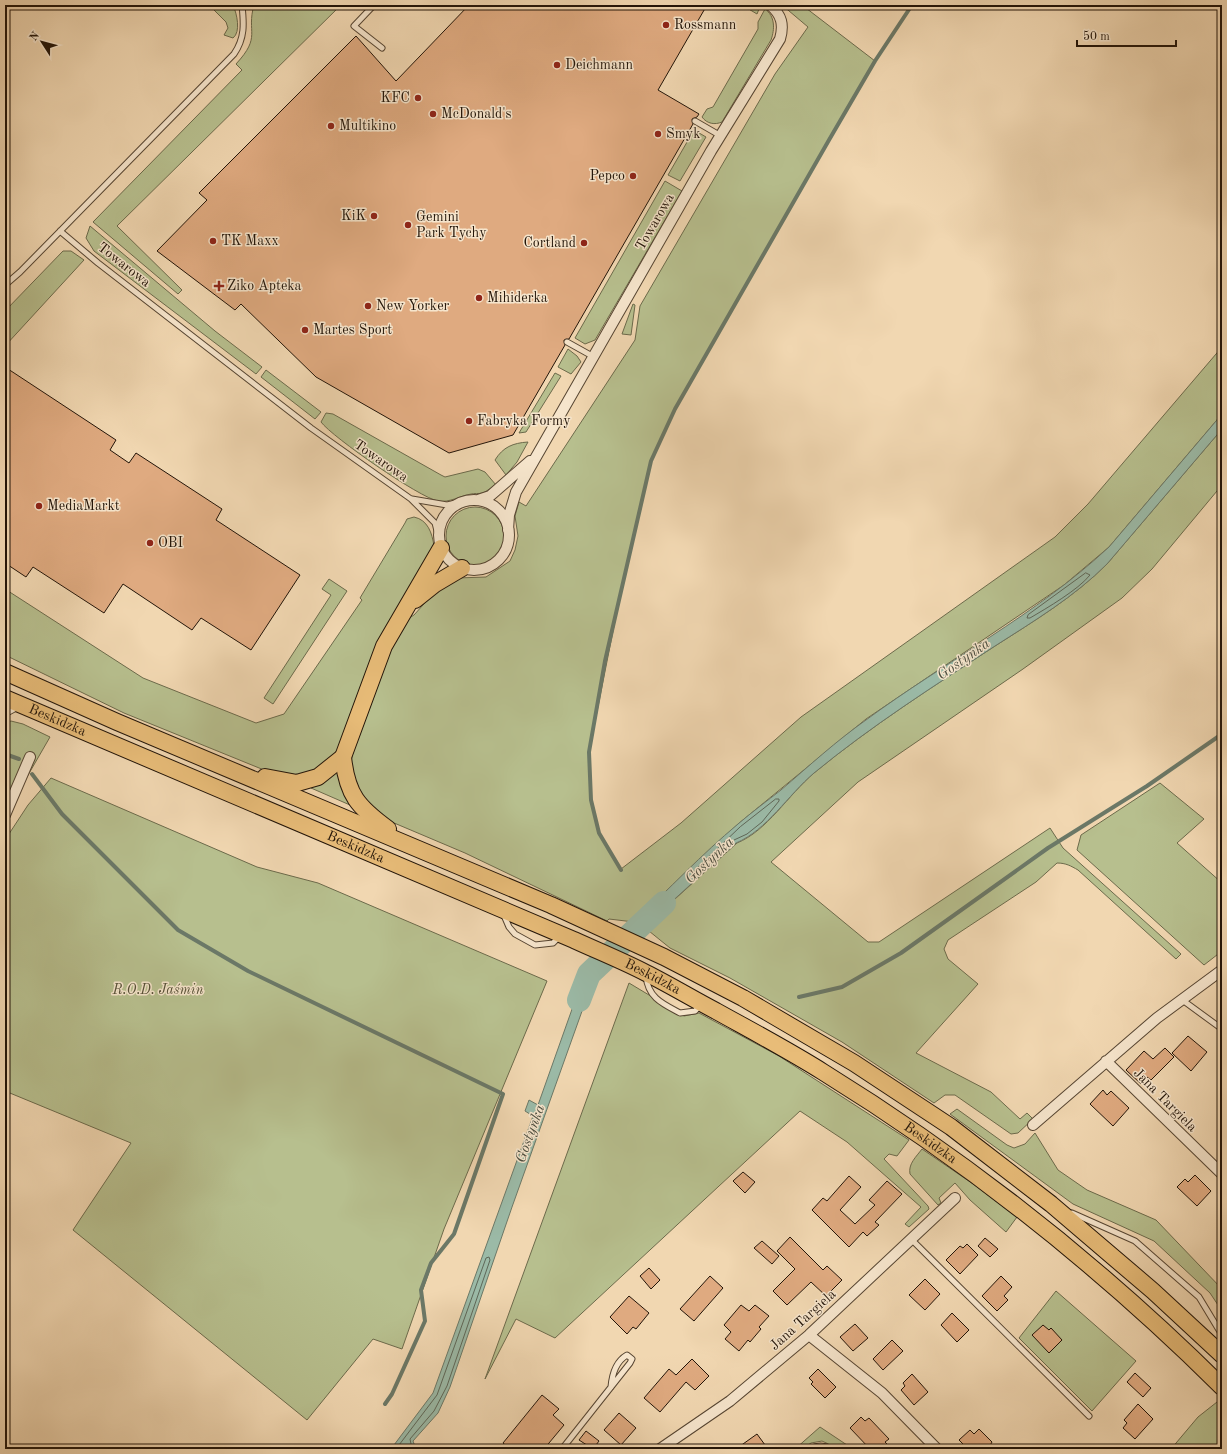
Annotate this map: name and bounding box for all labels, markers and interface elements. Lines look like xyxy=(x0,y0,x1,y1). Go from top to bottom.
place label: Rossmann xyxy=(674,18,737,32)
marker: Rossmann xyxy=(661,20,671,30)
north arrow xyxy=(22,22,62,62)
scale bar xyxy=(1077,22,1176,48)
text: N xyxy=(28,30,42,44)
text: 50 m xyxy=(1083,30,1110,43)
place label: Deichmann xyxy=(565,58,633,72)
marker: Deichmann xyxy=(552,60,562,70)
place label: KFC xyxy=(381,91,410,105)
marker: KFC xyxy=(413,93,423,103)
place label: McDonald's xyxy=(441,107,512,121)
marker: McDonald's xyxy=(428,109,438,119)
place label: Multikino xyxy=(339,119,396,133)
marker: Multikino xyxy=(326,121,336,131)
place label: Smyk xyxy=(666,127,701,141)
marker: Smyk xyxy=(653,129,663,139)
place label: Pepco xyxy=(589,169,625,183)
marker: Pepco xyxy=(628,171,638,181)
street label: Towarowa xyxy=(633,191,677,253)
place label: KiK xyxy=(341,209,366,223)
place label: Gemini Park Tychy xyxy=(416,210,487,240)
marker: KiK xyxy=(369,211,379,221)
marker: Gemini Park Tychy xyxy=(403,220,413,230)
place label: TK Maxx xyxy=(221,234,279,248)
marker: TK Maxx xyxy=(208,236,218,246)
place label: Cortland xyxy=(523,236,576,250)
marker: Cortland xyxy=(579,238,589,248)
street label: Towarowa xyxy=(95,240,153,290)
place label: Ziko Apteka xyxy=(227,279,302,293)
marker: Ziko Apteka xyxy=(214,281,224,291)
place label: Mihiderka xyxy=(487,291,548,305)
marker: Mihiderka xyxy=(474,293,484,303)
place label: New Yorker xyxy=(376,299,450,313)
marker: New Yorker xyxy=(363,301,373,311)
place label: Martes Sport xyxy=(313,323,392,337)
marker: Martes Sport xyxy=(300,325,310,335)
place label: Fabryka Formy xyxy=(477,414,571,428)
marker: Fabryka Formy xyxy=(464,416,474,426)
street label: Towarowa xyxy=(351,437,411,485)
place label: MediaMarkt xyxy=(47,499,120,513)
marker: MediaMarkt xyxy=(34,501,44,511)
place label: OBI xyxy=(158,536,183,550)
marker: OBI xyxy=(145,538,155,548)
water label: Gostynka xyxy=(935,636,993,684)
street label: Beskidzka xyxy=(27,702,88,739)
street label: Beskidzka xyxy=(325,829,386,866)
water label: Gostynka xyxy=(683,835,737,887)
street label: Beskidzka xyxy=(622,957,683,997)
park label: R.O.D. Jaśmin xyxy=(111,983,204,997)
street label: Jana Targiela xyxy=(1131,1066,1199,1134)
water label: Gostynka xyxy=(514,1103,548,1165)
street label: Beskidzka xyxy=(901,1120,959,1166)
street label: Jana Targiela xyxy=(767,1287,839,1353)

